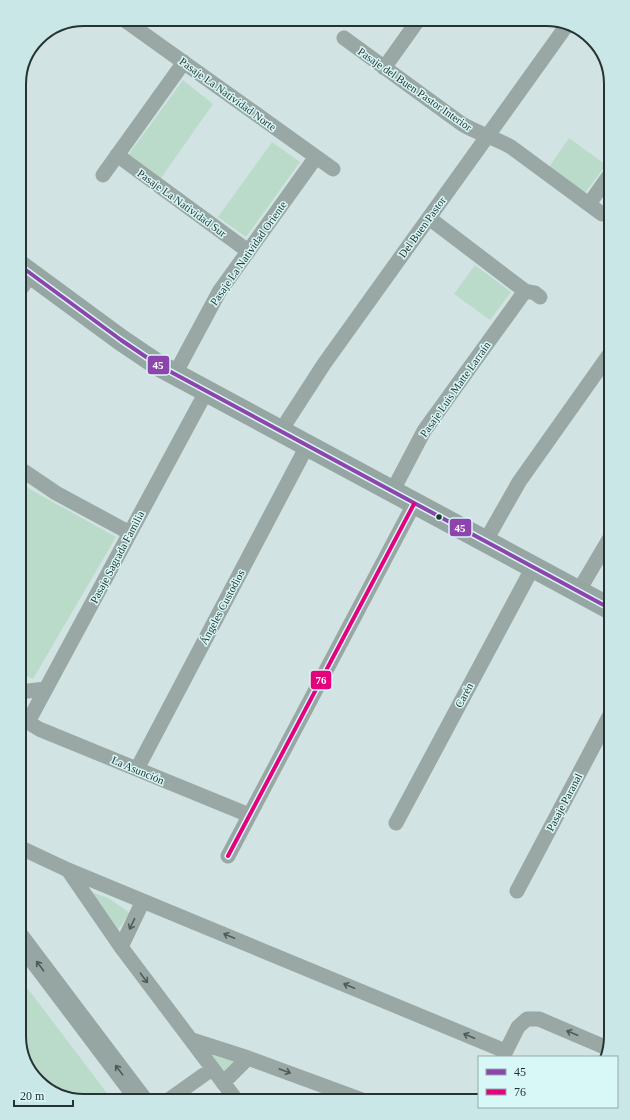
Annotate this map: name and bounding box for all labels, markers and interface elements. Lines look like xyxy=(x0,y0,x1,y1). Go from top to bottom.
street label: Pasaje del Buen Pastor Interior xyxy=(356,45,475,133)
street label: Pasaje La Natividad Norte xyxy=(177,55,279,133)
street label: Pasaje La Natividad Sur xyxy=(135,167,229,239)
street label: Del Buen Pastor xyxy=(396,194,448,260)
street label: Pasaje La Natividad Oriente xyxy=(207,199,289,307)
street label: Pasaje Luis Matte Larraín xyxy=(417,338,493,439)
line badge: 45 xyxy=(147,355,170,375)
text: 45 xyxy=(153,359,164,371)
street label: Pasaje Sagrada Familia xyxy=(88,509,146,605)
unlabelled marker xyxy=(434,512,444,522)
line badge: 45 xyxy=(449,518,472,537)
text: 45 xyxy=(455,522,466,534)
street label: Ángeles Custodios xyxy=(197,568,247,646)
line badge: 76 xyxy=(310,670,332,690)
text: 76 xyxy=(316,674,327,686)
street label: Carén xyxy=(453,680,476,709)
street label: La Asunción xyxy=(110,754,167,787)
street label: Pasaje Paranal xyxy=(544,771,584,833)
one-way arrow xyxy=(128,918,135,930)
one-way arrow xyxy=(224,932,236,940)
one-way arrow xyxy=(36,961,44,972)
one-way arrow xyxy=(140,972,149,983)
one-way arrow xyxy=(344,982,356,990)
one-way arrow xyxy=(566,1029,578,1036)
one-way arrow xyxy=(464,1032,476,1039)
legend xyxy=(478,1056,618,1108)
one-way arrow xyxy=(115,1064,123,1075)
text: 45 xyxy=(514,1065,526,1079)
one-way arrow xyxy=(279,1068,291,1076)
scale bar xyxy=(14,1082,73,1108)
text: 76 xyxy=(514,1085,526,1099)
text: 20 m xyxy=(20,1089,45,1103)

